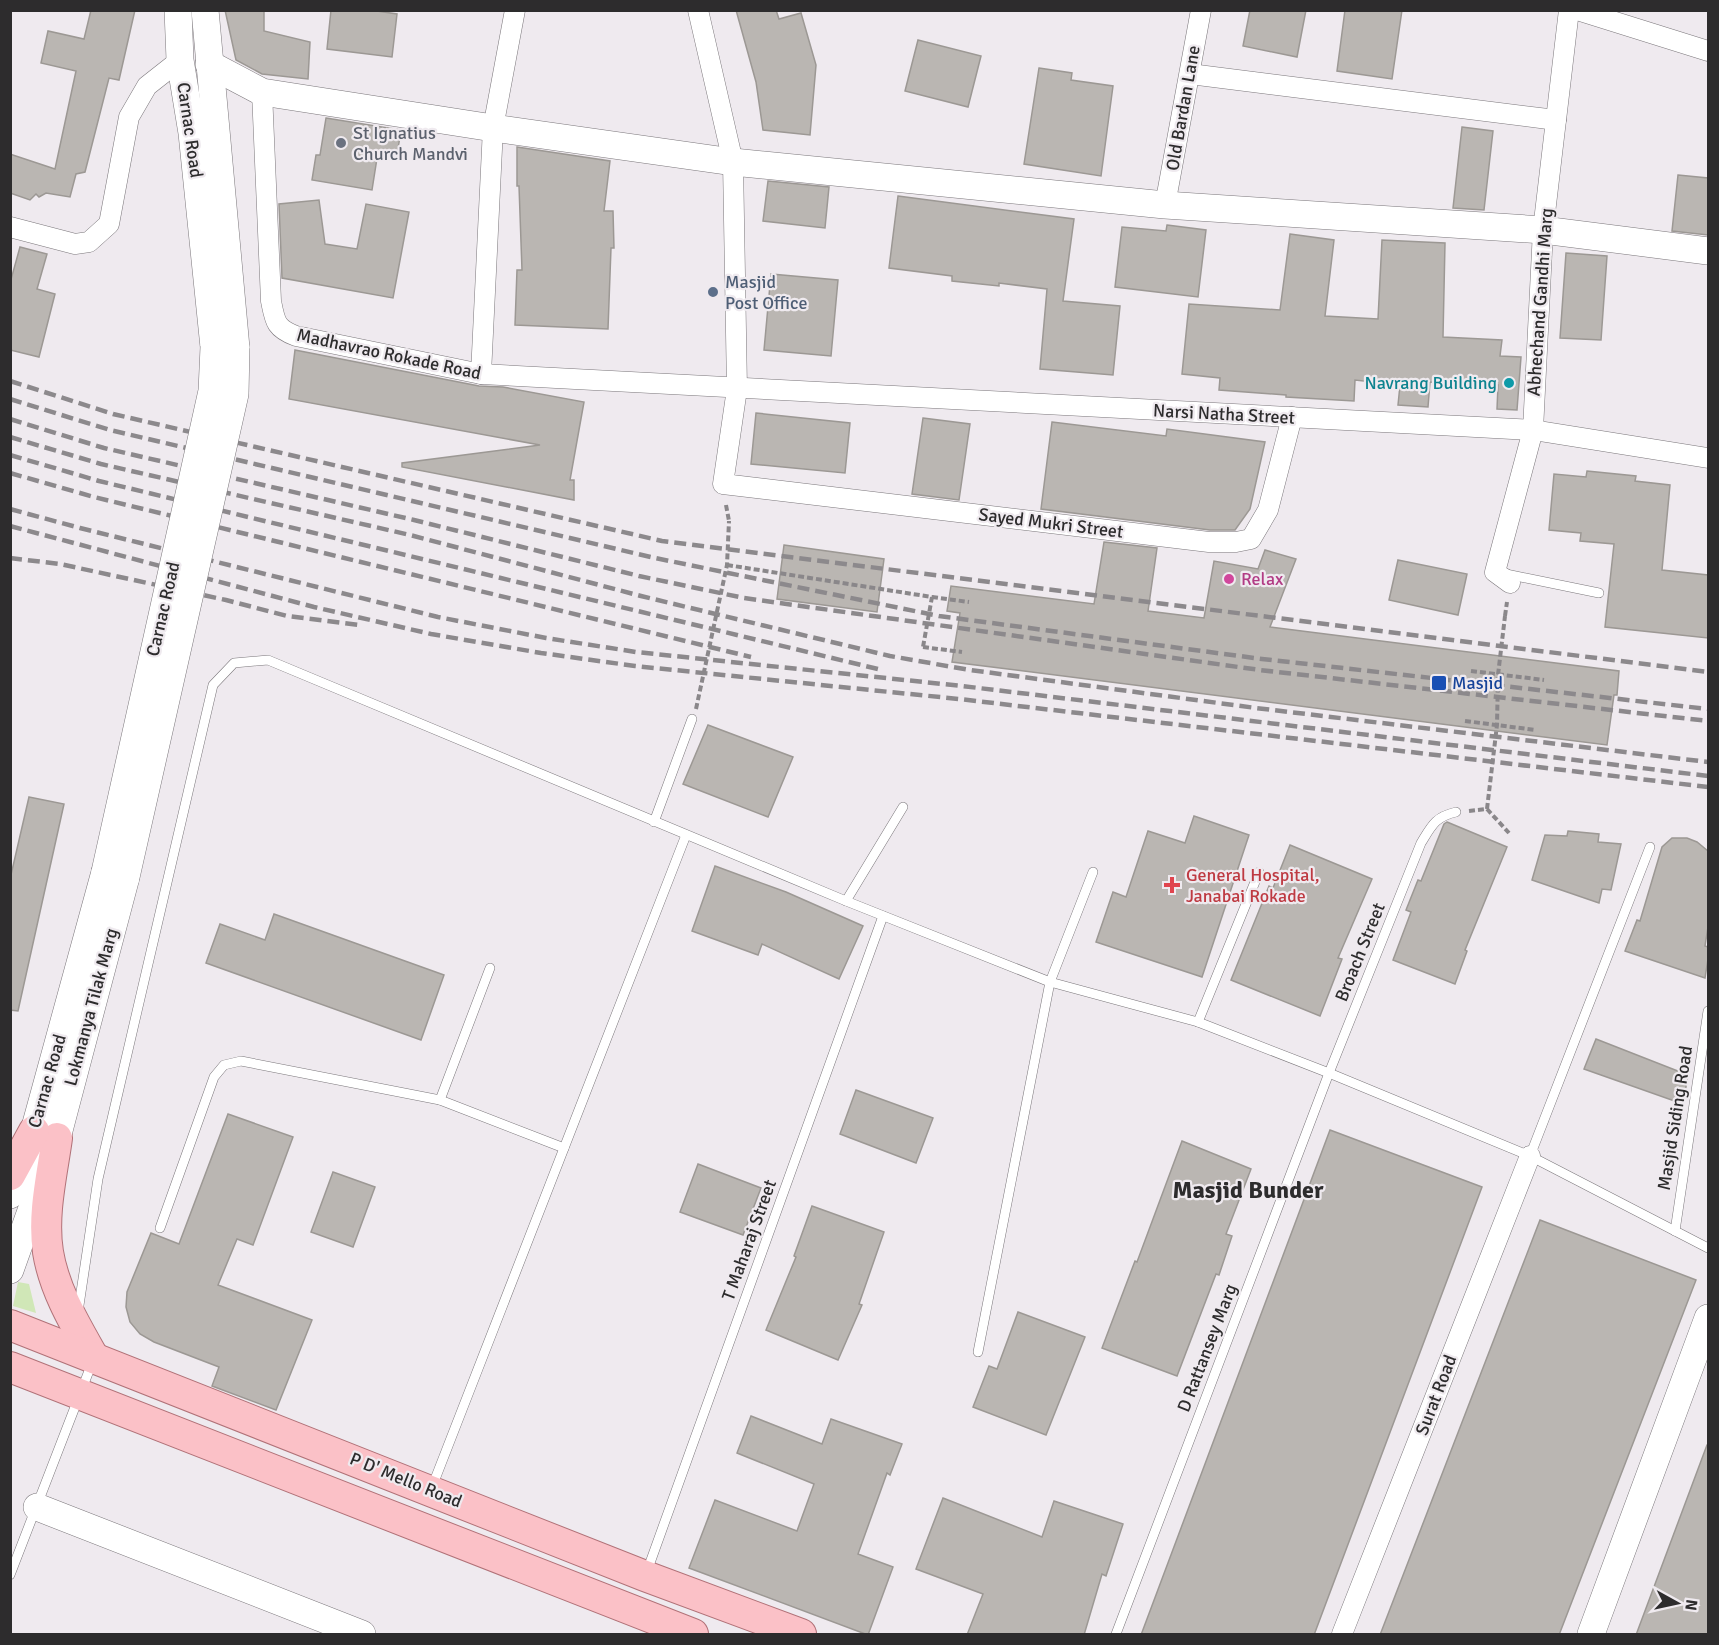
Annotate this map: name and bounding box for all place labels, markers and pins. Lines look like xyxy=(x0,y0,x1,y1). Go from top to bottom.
place label: St Ignatius Church Mandvi xyxy=(353,122,468,165)
marker: St Ignatius Church Mandvi xyxy=(334,136,348,150)
place label: Masjid Post Office xyxy=(725,271,807,314)
marker: Masjid Post Office xyxy=(706,285,720,299)
place label: Navrang Building xyxy=(1364,372,1497,394)
marker: Navrang Building xyxy=(1502,376,1516,390)
place label: Relax xyxy=(1241,568,1284,590)
marker: Relax xyxy=(1222,572,1236,586)
place label: Masjid xyxy=(1452,672,1503,694)
marker: Masjid xyxy=(1430,674,1448,692)
place label: General Hospital, Janabai Rokade xyxy=(1186,864,1320,907)
marker: General Hospital, Janabai Rokade xyxy=(1163,876,1181,894)

